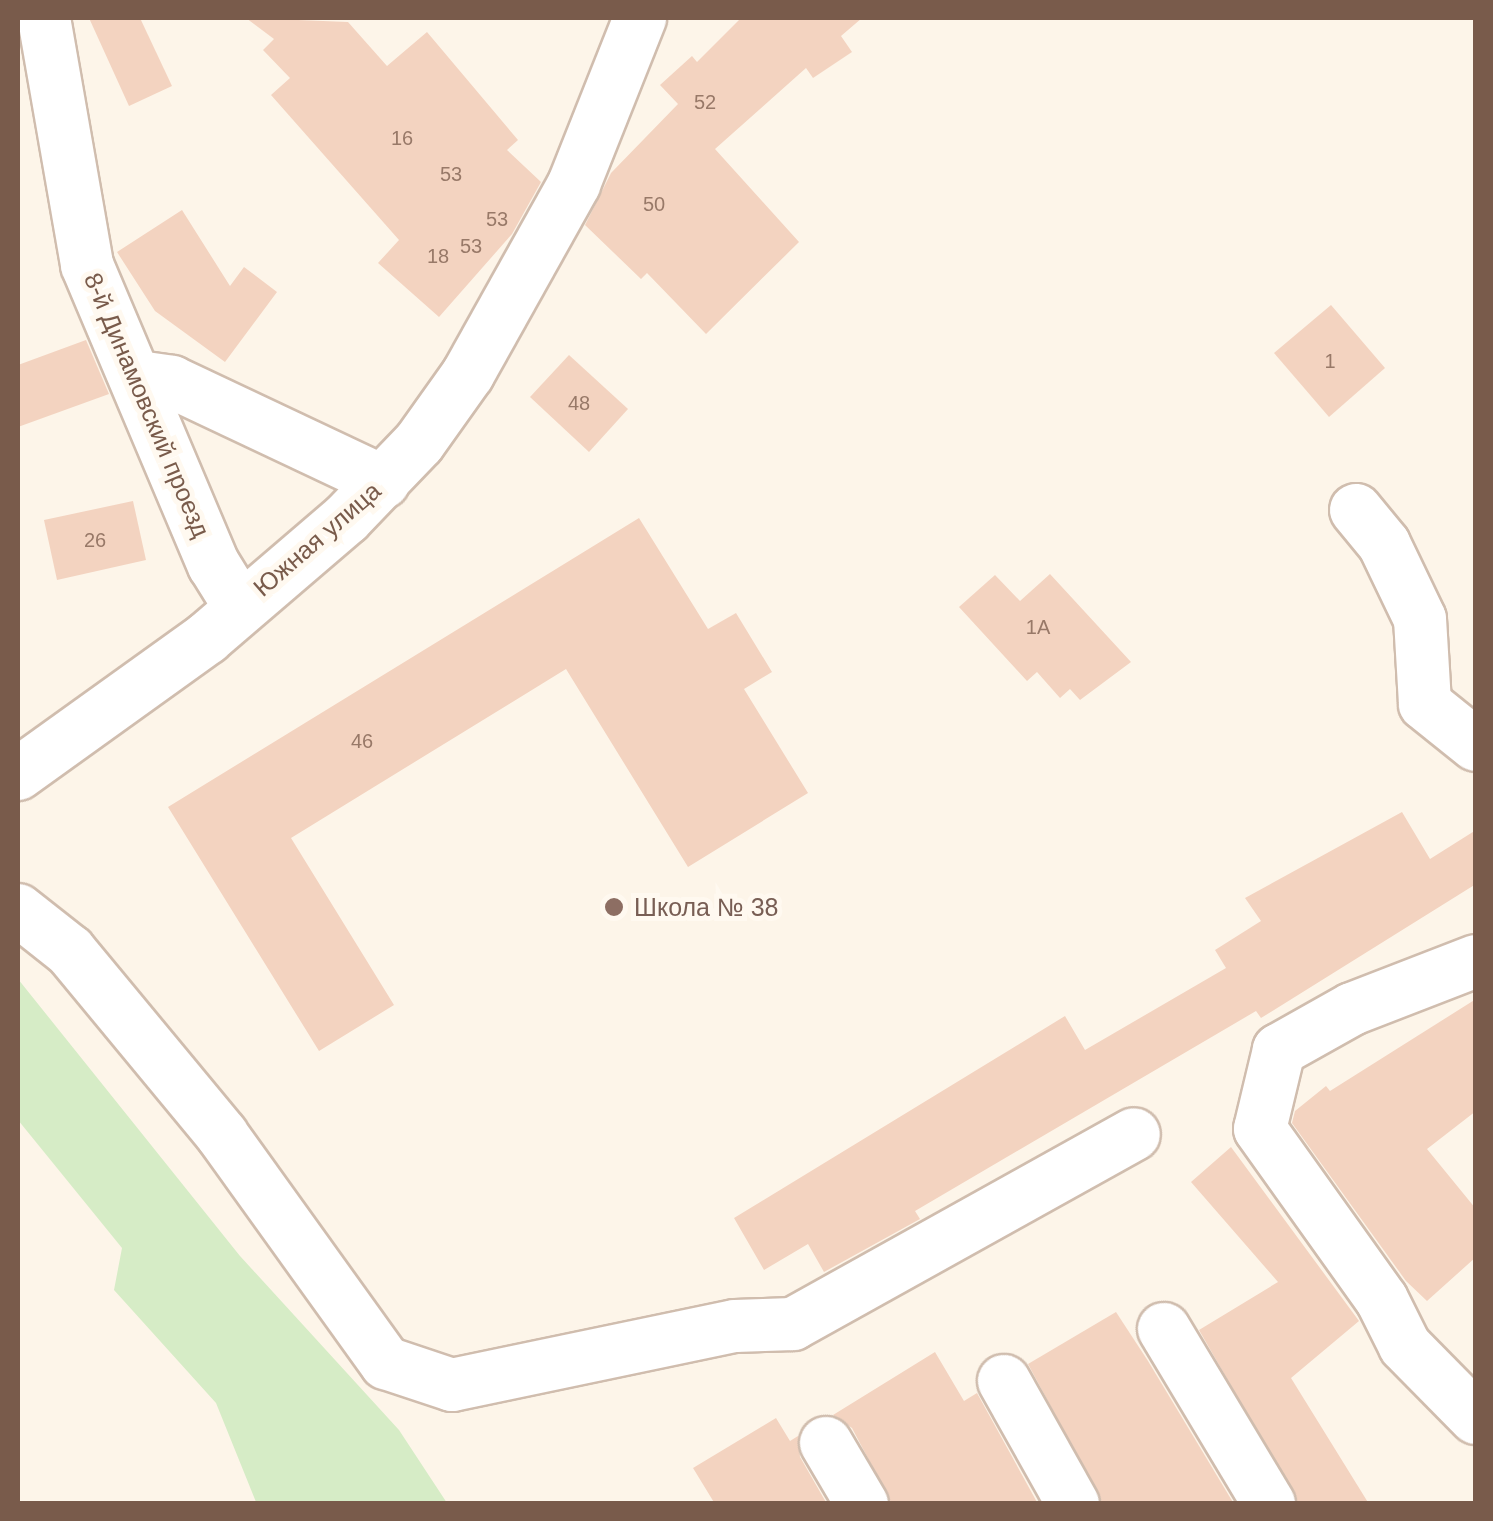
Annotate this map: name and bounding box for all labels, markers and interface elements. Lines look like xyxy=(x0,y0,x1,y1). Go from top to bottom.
house number: 52 xyxy=(694,90,716,114)
house number: 16 xyxy=(391,126,413,150)
house number: 53 xyxy=(440,162,462,186)
house number: 50 xyxy=(643,192,665,216)
house number: 53 xyxy=(486,207,508,231)
house number: 53 xyxy=(460,234,482,258)
house number: 18 xyxy=(427,244,449,268)
street label: 8-й Динамовский проезд xyxy=(78,268,216,542)
house number: 1 xyxy=(1324,349,1336,373)
house number: 48 xyxy=(568,391,590,415)
street label: Южная улица xyxy=(247,476,387,602)
house number: 26 xyxy=(84,528,106,552)
house number: 1А xyxy=(1026,615,1050,639)
house number: 46 xyxy=(351,729,373,753)
place label: Школа № 38 xyxy=(634,892,778,922)
marker: Школа № 38 xyxy=(603,896,625,918)

